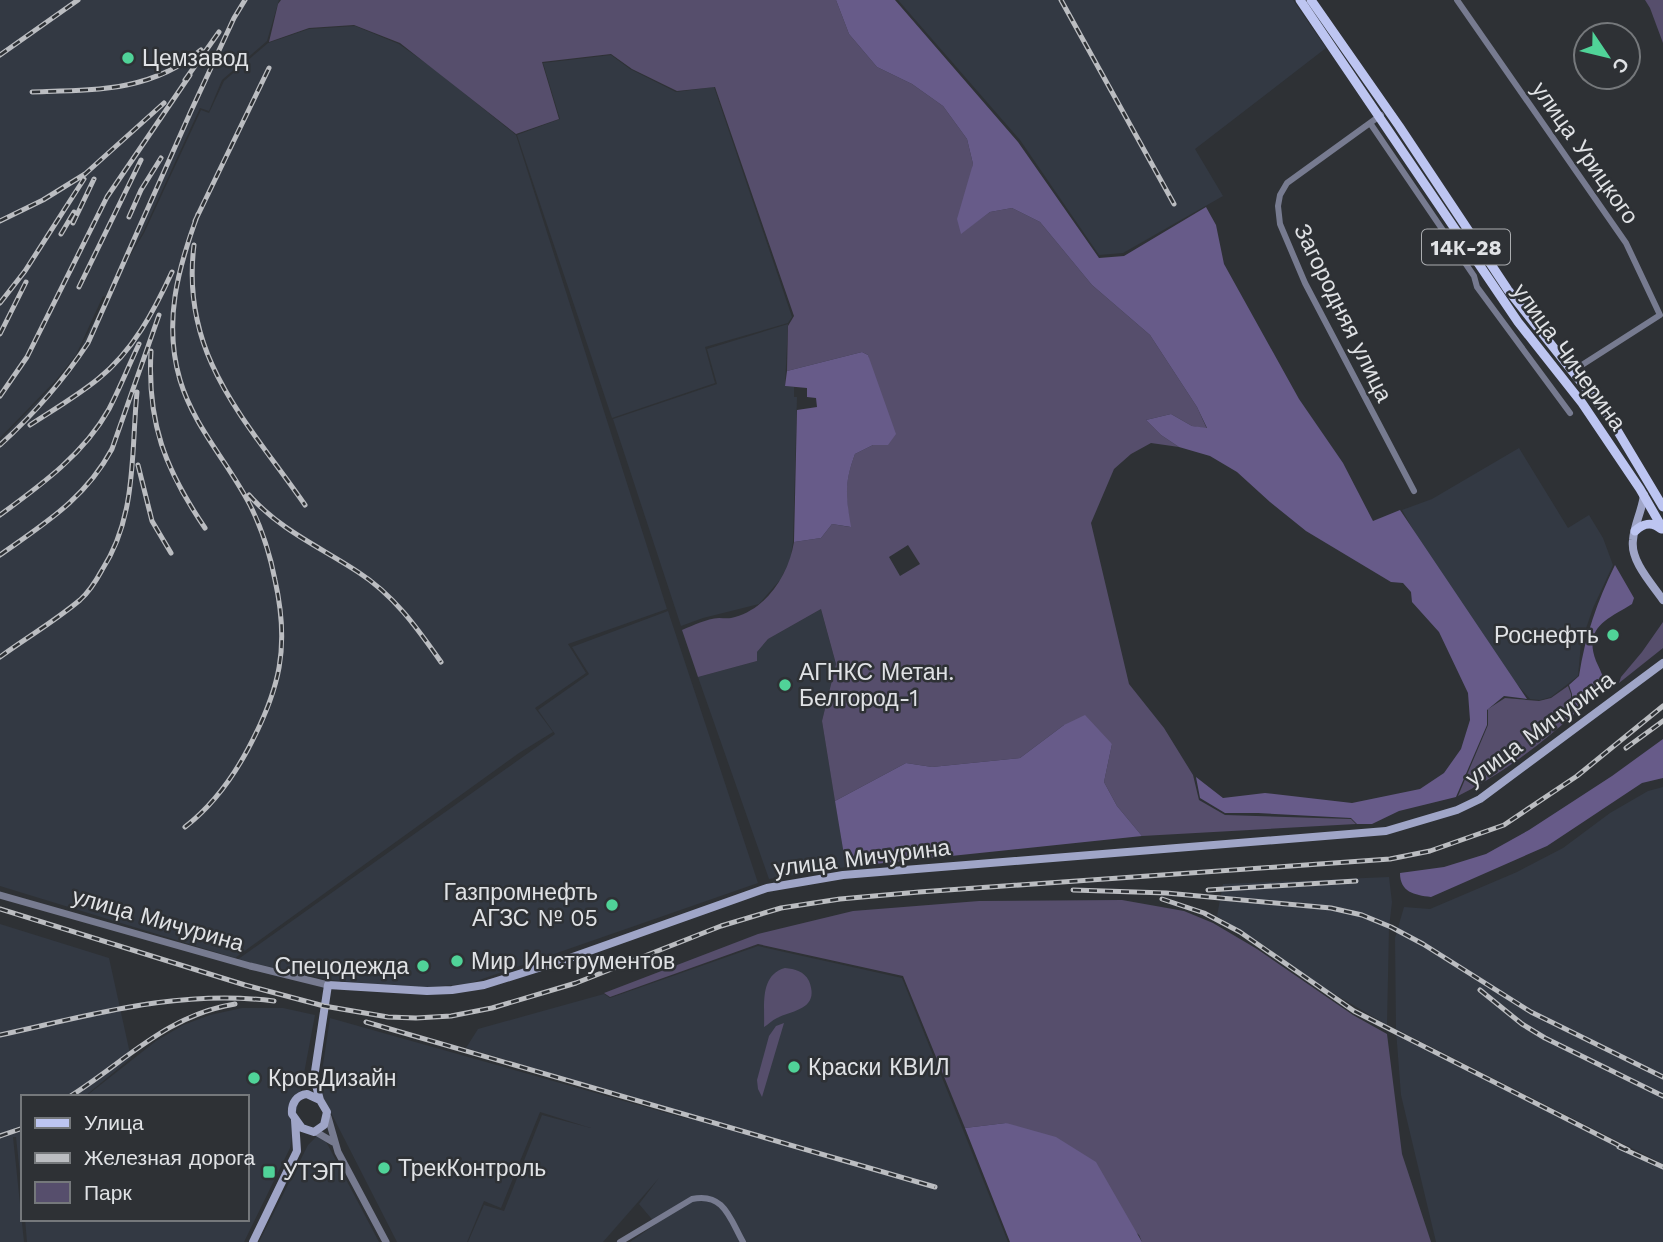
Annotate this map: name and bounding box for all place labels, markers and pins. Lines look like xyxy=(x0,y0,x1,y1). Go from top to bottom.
place label: Цемзавод xyxy=(142,45,249,72)
marker: Цемзавод xyxy=(120,50,136,66)
place label: Роснефть xyxy=(1494,622,1599,649)
marker: Роснефть xyxy=(1605,627,1621,643)
place label: АГНКС Метан. Белгород-1 xyxy=(799,659,954,712)
marker: АГНКС Метан. Белгород-1 xyxy=(777,677,793,693)
place label: Газпромнефть АГЗС № 05 xyxy=(443,879,598,932)
marker: Газпромнефть АГЗС № 05 xyxy=(604,897,620,913)
place label: Мир Инструментов xyxy=(471,948,675,975)
place label: Спецодежда xyxy=(274,953,409,980)
marker: Мир Инструментов xyxy=(449,953,465,969)
marker: Спецодежда xyxy=(415,958,431,974)
place label: Краски КВИЛ xyxy=(808,1054,950,1081)
marker: Краски КВИЛ xyxy=(786,1059,802,1075)
place label: КровДизайн xyxy=(268,1065,397,1092)
marker: КровДизайн xyxy=(246,1070,262,1086)
place label: ТрекКонтроль xyxy=(398,1155,546,1182)
place label: УТЭП xyxy=(283,1159,345,1186)
marker: ТрекКонтроль xyxy=(376,1160,392,1176)
marker: УТЭП xyxy=(261,1164,277,1180)

